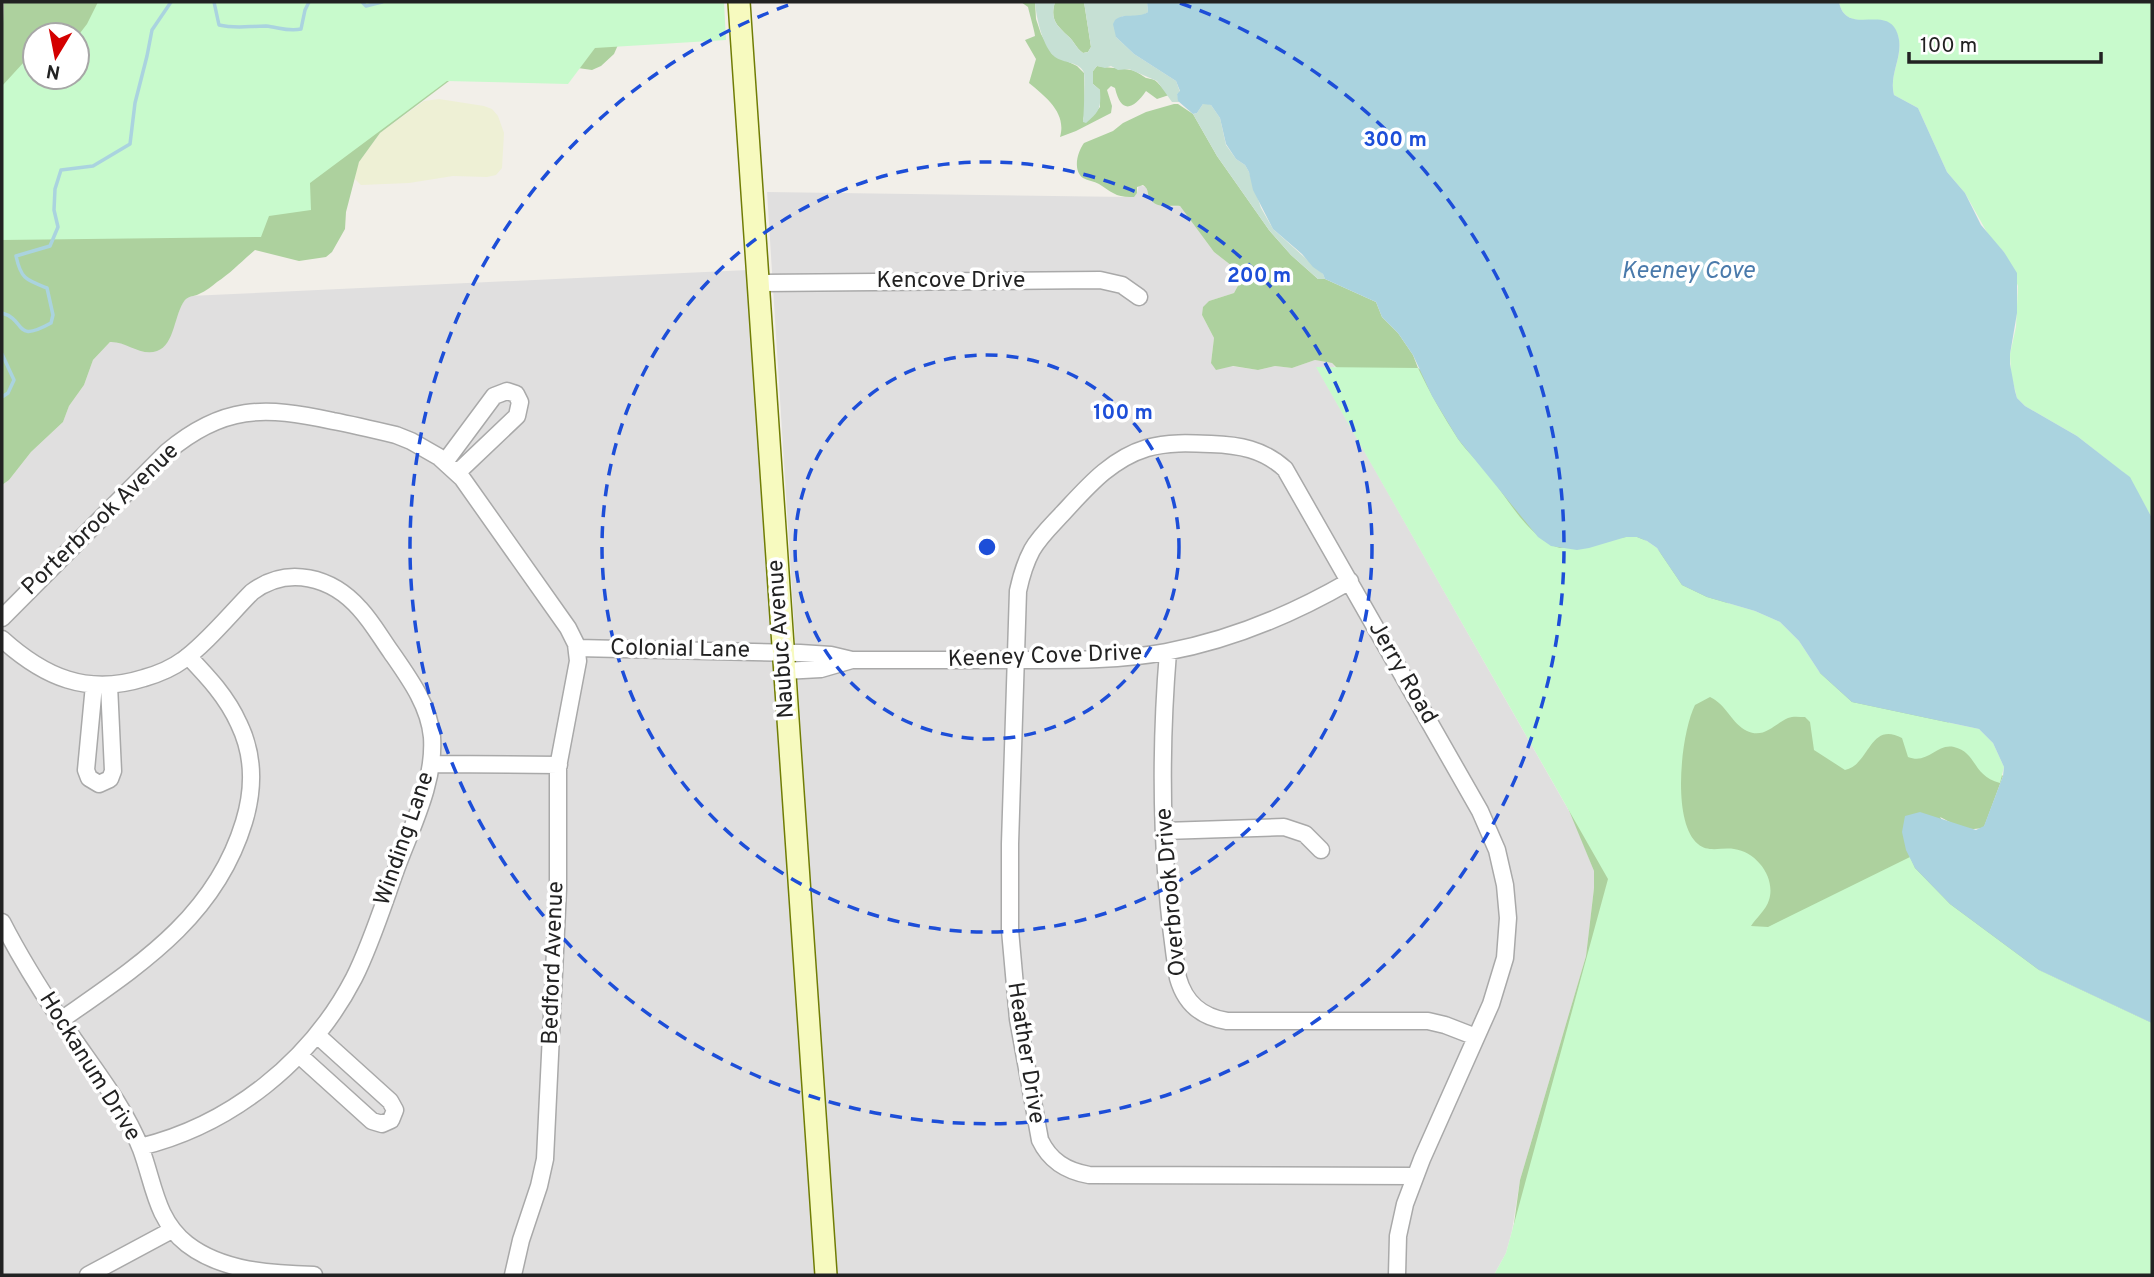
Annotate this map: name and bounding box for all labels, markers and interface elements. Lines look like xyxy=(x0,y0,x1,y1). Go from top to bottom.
north arrow xyxy=(21,21,91,91)
scale bar xyxy=(1909,21,2102,65)
text: 100 m xyxy=(1920,33,1977,60)
text: N xyxy=(45,58,62,84)
text: 300 m xyxy=(1363,127,1427,154)
water label: Keeney Cove xyxy=(1621,257,1755,287)
text: 200 m xyxy=(1227,263,1291,290)
street label: Kencove Drive xyxy=(877,267,1025,296)
text: 100 m xyxy=(1093,400,1153,427)
street label: Porterbrook Avenue xyxy=(16,438,186,602)
centre of rings xyxy=(975,535,999,559)
street label: Naubuc Avenue xyxy=(762,559,802,719)
street label: Jerry Road xyxy=(1361,616,1443,730)
street label: Colonial Lane xyxy=(610,634,750,666)
street label: Keeney Cove Drive xyxy=(947,639,1143,675)
street label: Winding Lane xyxy=(369,768,441,910)
street label: Overbrook Drive xyxy=(1150,807,1194,977)
street label: Bedford Avenue xyxy=(537,881,571,1045)
street label: Heather Drive xyxy=(999,980,1051,1126)
street label: Hockanum Drive xyxy=(32,987,146,1147)

